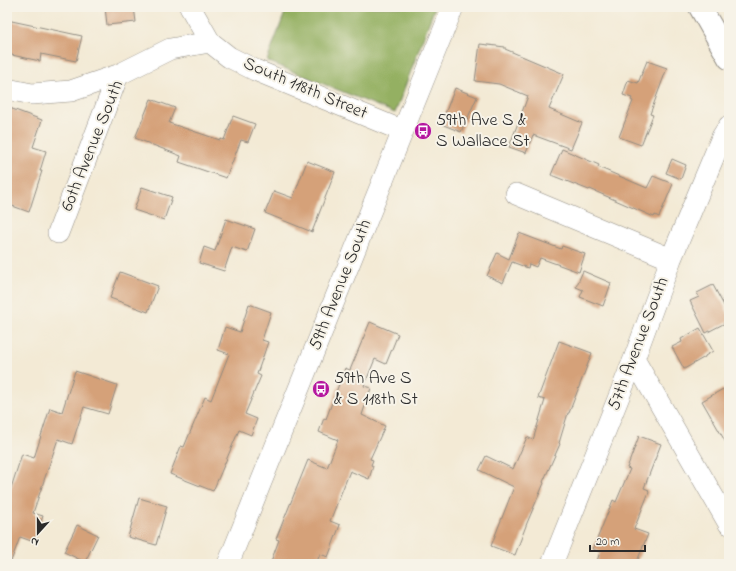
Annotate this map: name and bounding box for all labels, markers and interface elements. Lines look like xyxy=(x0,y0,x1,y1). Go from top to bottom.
street label: South 118th Street xyxy=(239,51,371,127)
street label: 60th Avenue South xyxy=(55,77,131,215)
place label: 59th Ave S & S Wallace St xyxy=(436,108,530,155)
bus stop icon: 59th Ave S & S Wallace St xyxy=(413,121,433,141)
street label: 59th Avenue South xyxy=(303,216,379,354)
street label: 57th Avenue South xyxy=(602,274,676,414)
place label: 59th Ave S & S 118th St xyxy=(334,366,418,413)
bus stop icon: 59th Ave S & S 118th St xyxy=(311,379,331,399)
north arrow xyxy=(18,513,58,553)
scale bar xyxy=(590,527,645,553)
text: N xyxy=(28,533,41,550)
text: 20 m xyxy=(596,533,619,551)

